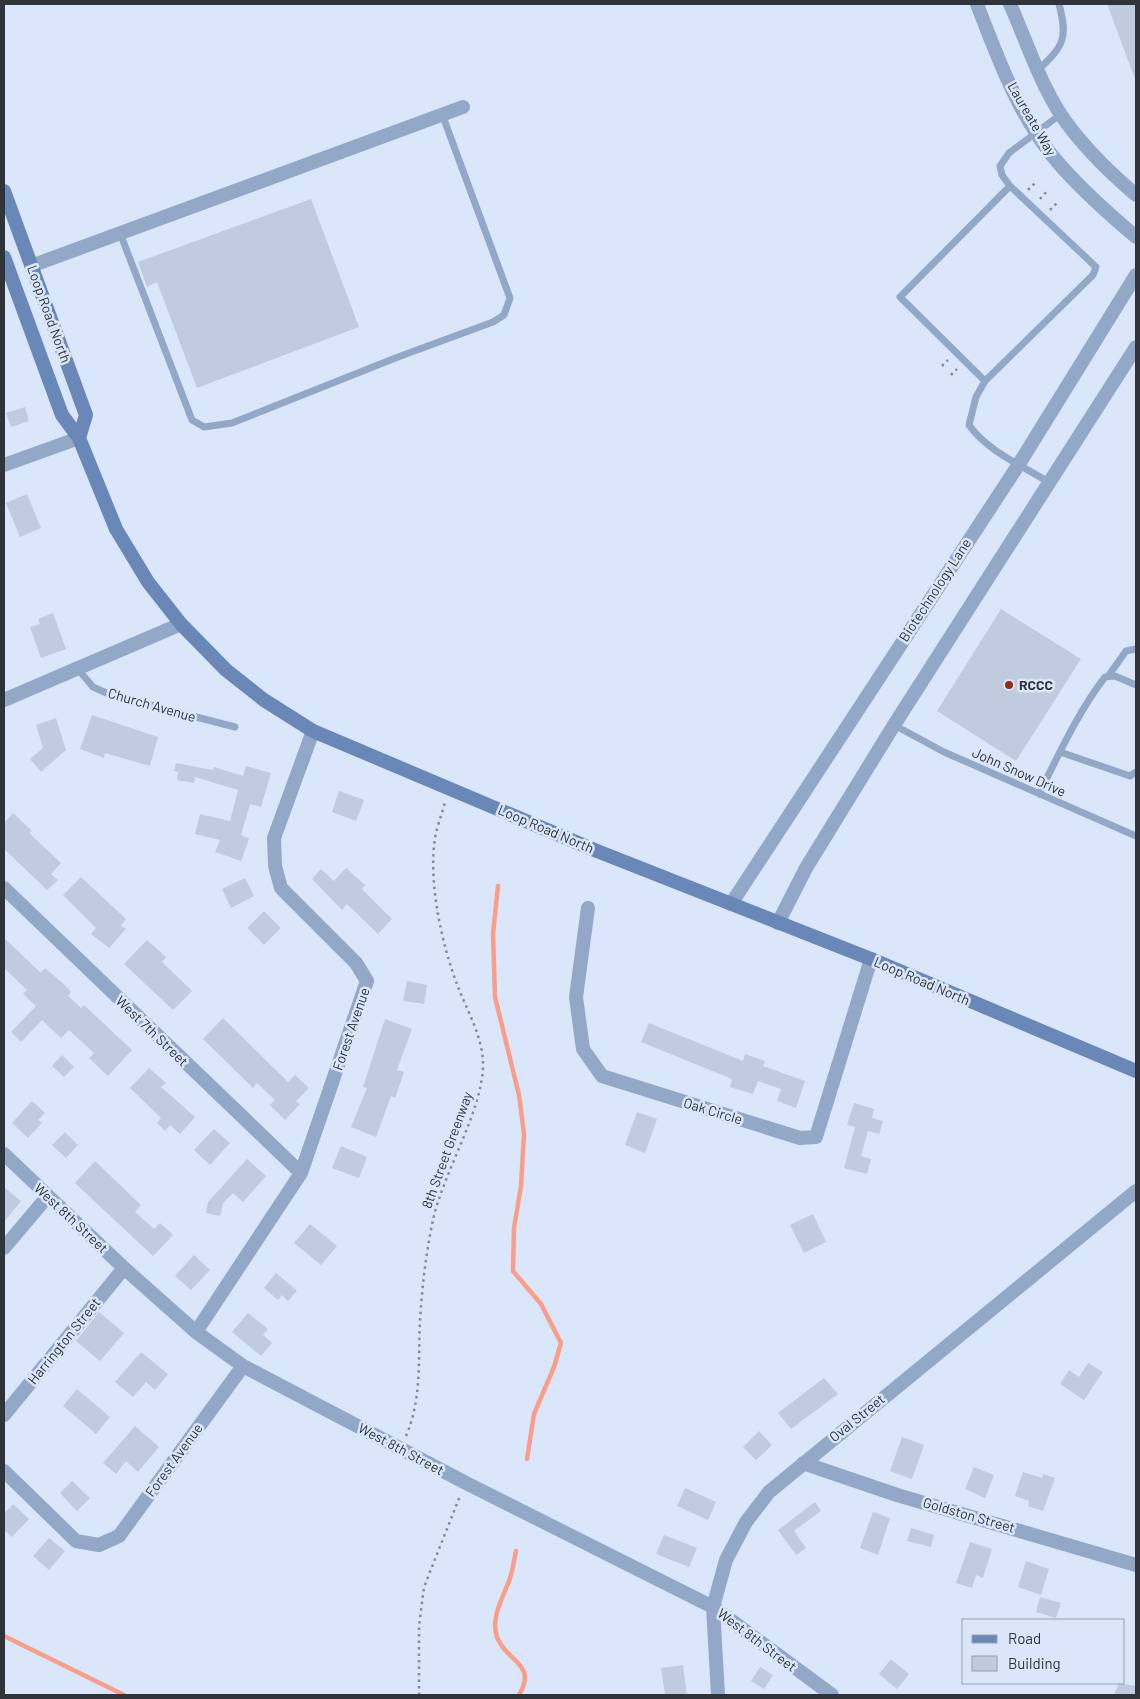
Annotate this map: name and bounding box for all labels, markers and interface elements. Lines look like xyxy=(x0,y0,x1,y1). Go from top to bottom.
street label: Laureate Way xyxy=(1004,79,1061,159)
street label: Loop Road North xyxy=(24,263,75,365)
street label: Biotechnology Lane xyxy=(895,535,974,645)
place label: RCCC xyxy=(1019,676,1053,693)
marker: RCCC xyxy=(1003,679,1015,691)
street label: Church Avenue xyxy=(106,684,198,725)
street label: John Snow Drive xyxy=(970,743,1069,800)
street label: Loop Road North xyxy=(496,801,597,856)
street label: Loop Road North xyxy=(872,953,973,1008)
street label: Forest Avenue xyxy=(328,985,373,1072)
street label: West 7th Street xyxy=(113,992,192,1069)
street label: 8th Street Greenway xyxy=(417,1089,476,1211)
street label: Oak Circle xyxy=(682,1094,745,1128)
street label: West 8th Street xyxy=(31,1179,112,1256)
street label: Harrington Street xyxy=(24,1294,104,1387)
street label: Oval Street xyxy=(825,1390,888,1445)
street label: West 8th Street xyxy=(356,1419,447,1478)
street label: Forest Avenue xyxy=(141,1420,206,1500)
street label: Goldston Street xyxy=(921,1493,1017,1536)
street label: West 8th Street xyxy=(714,1604,800,1675)
legend xyxy=(962,1619,1125,1684)
text: Road xyxy=(1008,1629,1041,1647)
text: Building xyxy=(1008,1654,1061,1672)

